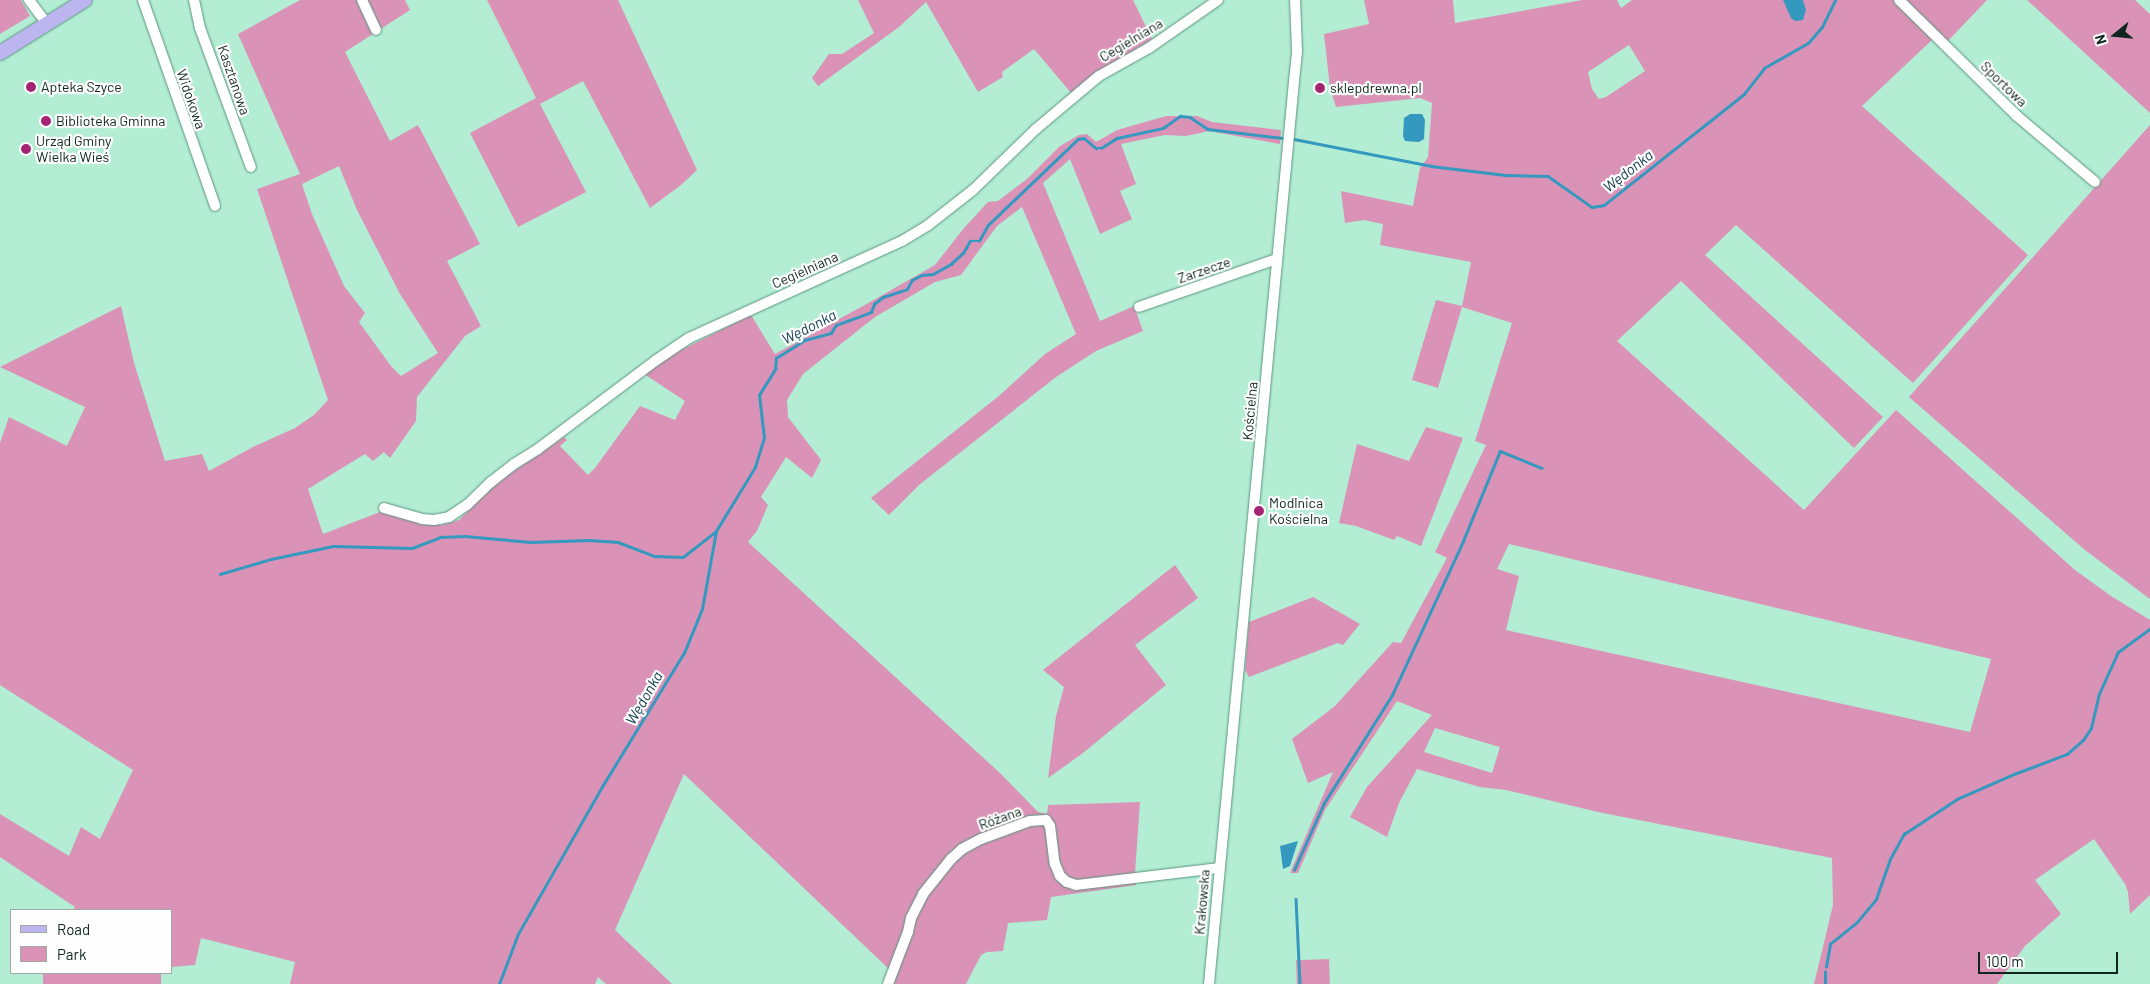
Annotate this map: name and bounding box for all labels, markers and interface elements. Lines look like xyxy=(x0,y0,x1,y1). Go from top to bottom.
north arrow xyxy=(2090,10,2140,60)
street label: Cegielniana xyxy=(1096,15,1166,65)
text: N xyxy=(2091,33,2110,46)
street label: Kasztanowa xyxy=(214,43,254,117)
street label: Sportowa xyxy=(1977,58,2031,110)
street label: Widokowa xyxy=(173,67,209,131)
place label: Apteka Szyce xyxy=(41,79,122,95)
place label: sklepdrewna.pl xyxy=(1330,80,1422,96)
marker: Apteka Szyce xyxy=(25,81,37,93)
marker: sklepdrewna.pl xyxy=(1314,82,1326,94)
place label: Biblioteka Gminna xyxy=(56,113,165,129)
marker: Biblioteka Gminna xyxy=(40,115,52,127)
place label: Urząd Gminy Wielka Wieś xyxy=(36,133,112,166)
marker: Urząd Gminy Wielka Wieś xyxy=(20,143,32,155)
water label: Wędonka xyxy=(1599,146,1657,196)
street label: Cegielniana xyxy=(769,248,841,292)
street label: Zarzecze xyxy=(1175,253,1233,287)
water label: Wędonka xyxy=(779,306,839,348)
street label: Kościelna xyxy=(1239,381,1261,441)
place label: Modlnica Kościelna xyxy=(1269,495,1328,528)
marker: Modlnica Kościelna xyxy=(1253,505,1265,517)
water label: Wędonka xyxy=(622,668,666,728)
street label: Różana xyxy=(976,803,1024,833)
street label: Krakowska xyxy=(1191,869,1213,935)
legend xyxy=(10,909,172,974)
text: Road xyxy=(57,920,90,938)
scale bar xyxy=(1980,942,2120,974)
text: Park xyxy=(57,945,86,963)
text: 100 m xyxy=(1986,952,2024,970)

